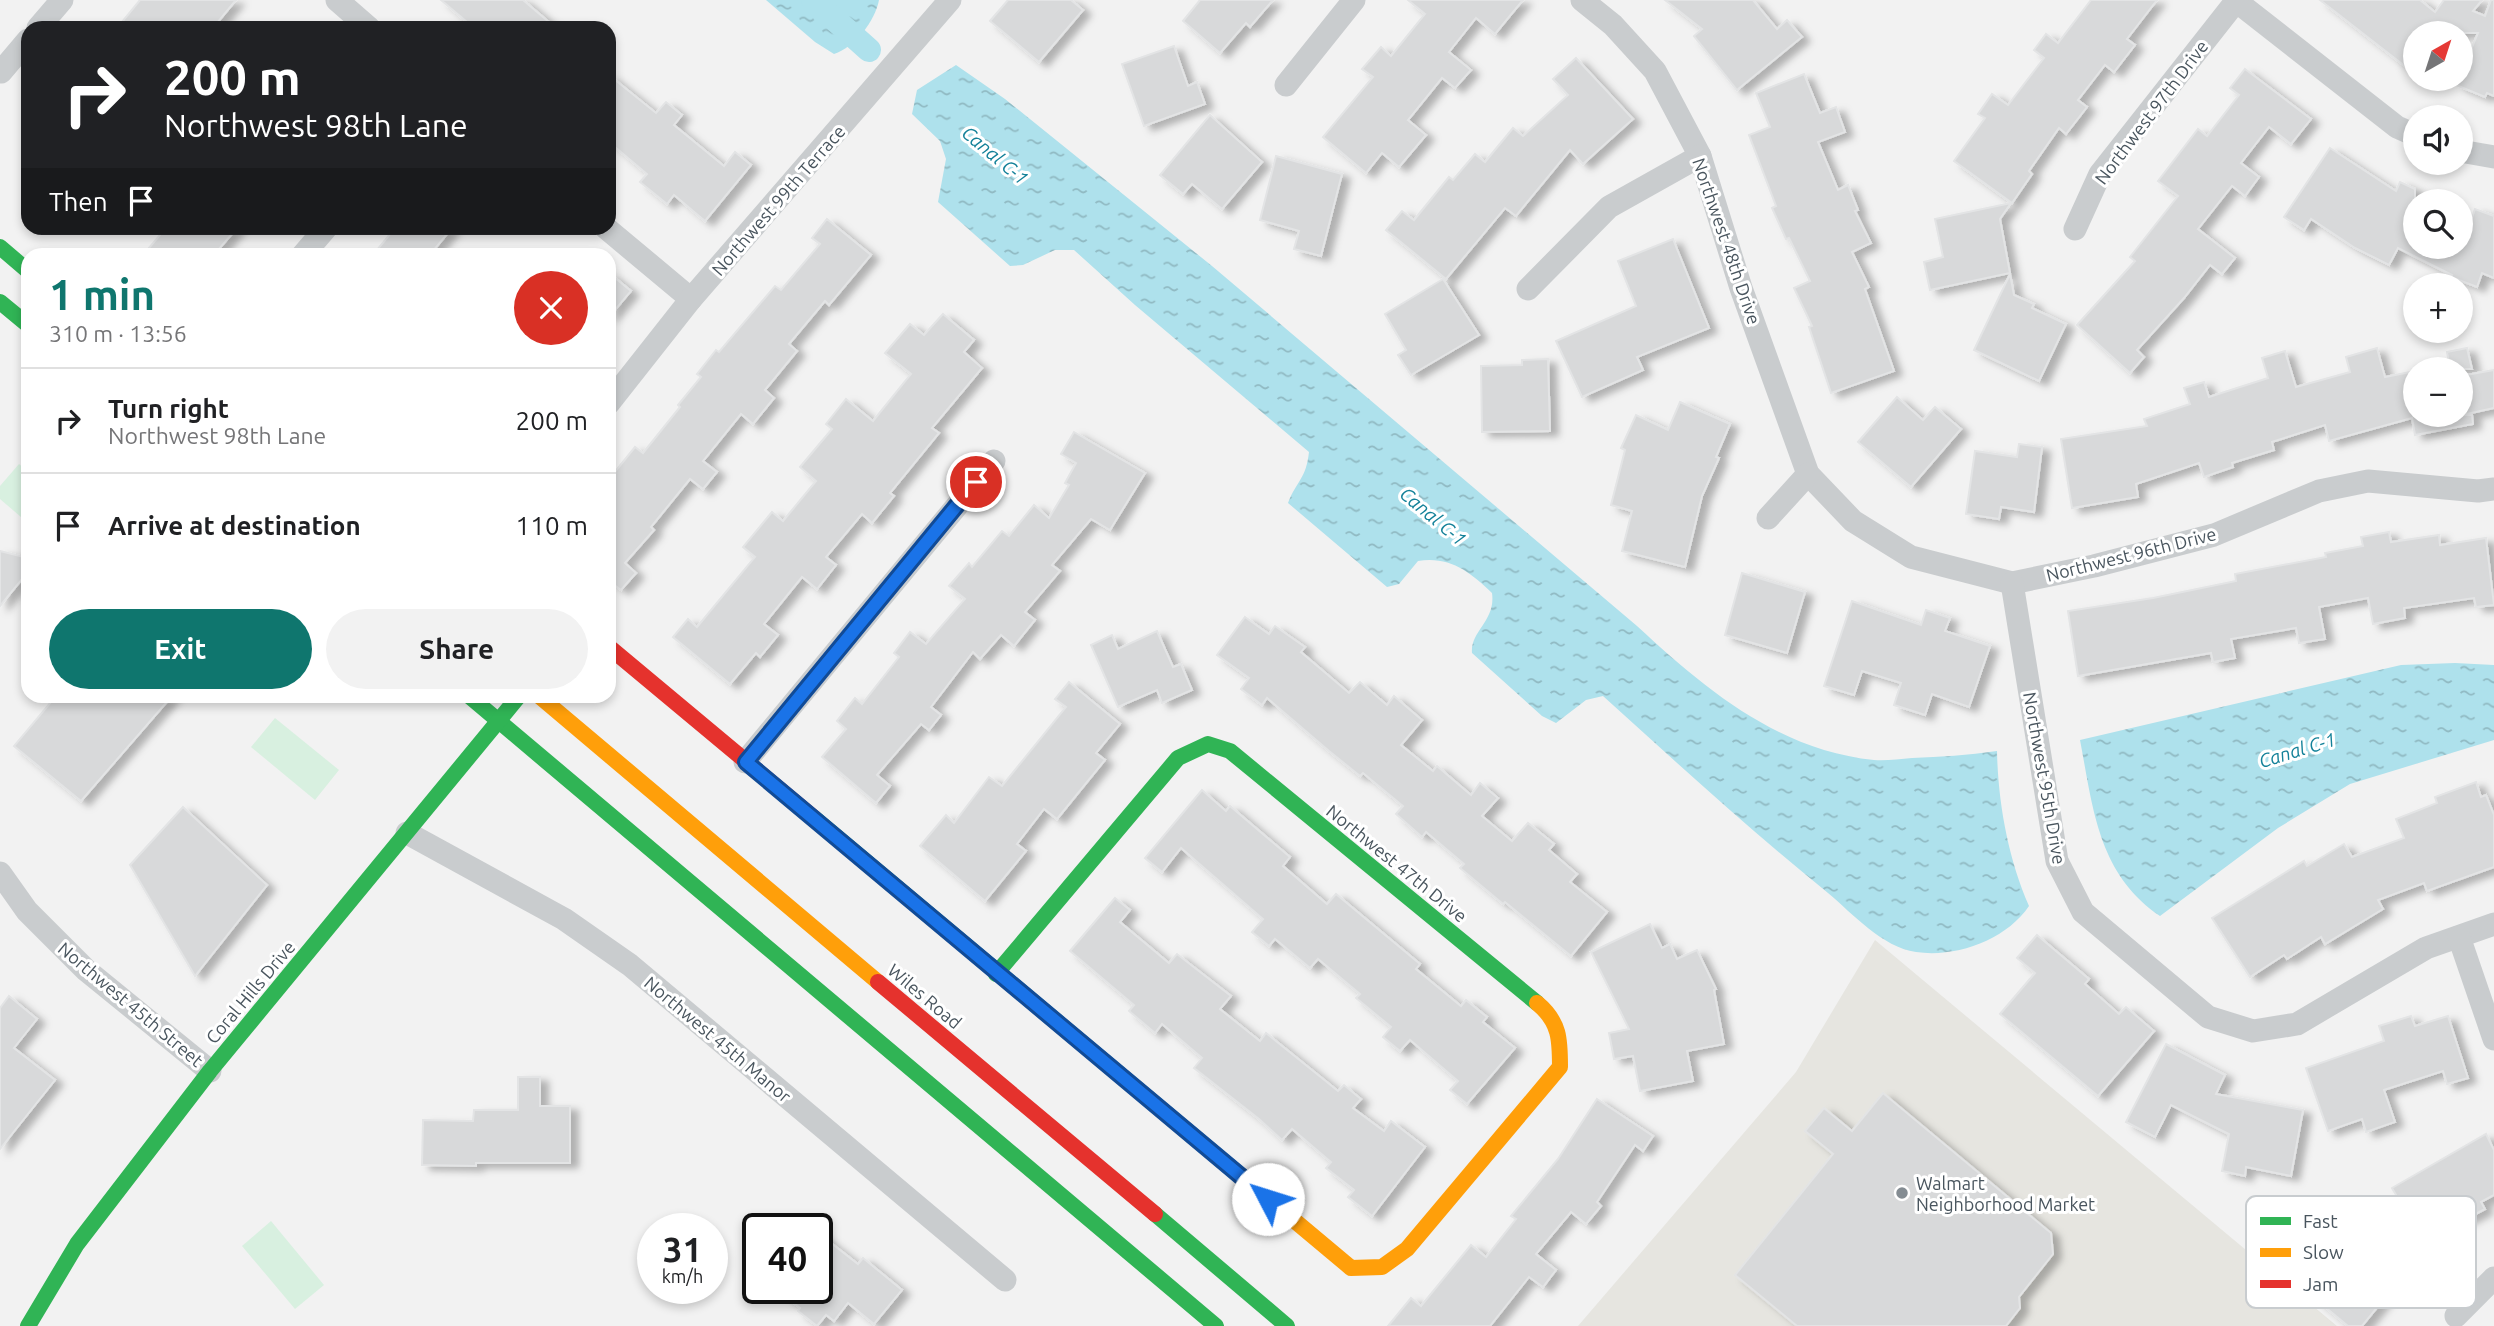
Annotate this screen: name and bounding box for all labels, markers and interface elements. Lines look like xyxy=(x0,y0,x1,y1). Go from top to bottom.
north arrow xyxy=(2403,21,2473,91)
map controls xyxy=(2403,21,2473,427)
street label: Northwest 97th Drive xyxy=(2090,36,2212,188)
icon: right xyxy=(49,49,140,140)
text: 200 m xyxy=(164,49,301,104)
button: sound xyxy=(2403,105,2473,175)
text: Northwest 98th Lane xyxy=(164,107,468,143)
street label: Northwest 99th Terrace xyxy=(707,121,849,279)
water label: Canal C-1 xyxy=(958,121,1032,189)
street label: Northwest 48th Drive xyxy=(1689,155,1765,327)
icon: arrive xyxy=(122,182,160,220)
text: Then xyxy=(49,187,108,216)
button: search xyxy=(2403,189,2473,259)
text: 1 min xyxy=(49,271,155,318)
button: close xyxy=(514,271,588,345)
button: + xyxy=(2403,273,2473,343)
text: 310 m · 13:56 xyxy=(49,321,187,346)
button: − xyxy=(2403,357,2473,427)
text: Turn right xyxy=(108,394,229,423)
icon: right xyxy=(49,402,87,440)
text: 200 m xyxy=(516,406,588,435)
text: Northwest 98th Lane xyxy=(108,423,326,448)
pin xyxy=(946,452,1006,512)
icon: arrive xyxy=(957,463,995,501)
water label: Canal C-1 xyxy=(1396,482,1470,550)
icon: arrive xyxy=(49,507,87,545)
text: Arrive at destination xyxy=(108,511,361,540)
text: 110 m xyxy=(516,511,588,540)
street label: Northwest 96th Drive xyxy=(2044,523,2218,585)
button: Exit xyxy=(49,609,312,689)
button: Share xyxy=(326,609,588,689)
street label: Northwest 95th Drive xyxy=(2020,690,2070,866)
water label: Canal C-1 xyxy=(2256,728,2338,772)
street label: Northwest 47th Drive xyxy=(1323,800,1471,926)
street label: Coral Hills Drive xyxy=(201,937,299,1047)
street label: Northwest 45th Street xyxy=(55,938,207,1070)
street label: Wiles Road xyxy=(884,960,966,1032)
street label: Northwest 45th Manor xyxy=(641,972,795,1106)
position arrow xyxy=(1231,1162,1305,1236)
place label: Walmart Neighborhood Market xyxy=(1916,1173,2095,1214)
marker: Walmart Neighborhood Market xyxy=(1894,1185,1910,1201)
legend xyxy=(2246,1196,2476,1308)
text: Fast xyxy=(2303,1210,2338,1232)
speed limit sign: 40 xyxy=(742,1213,833,1304)
text: 31 xyxy=(663,1229,702,1269)
text: Slow xyxy=(2303,1241,2344,1263)
text: km/h xyxy=(662,1266,703,1286)
text: Jam xyxy=(2303,1273,2339,1295)

